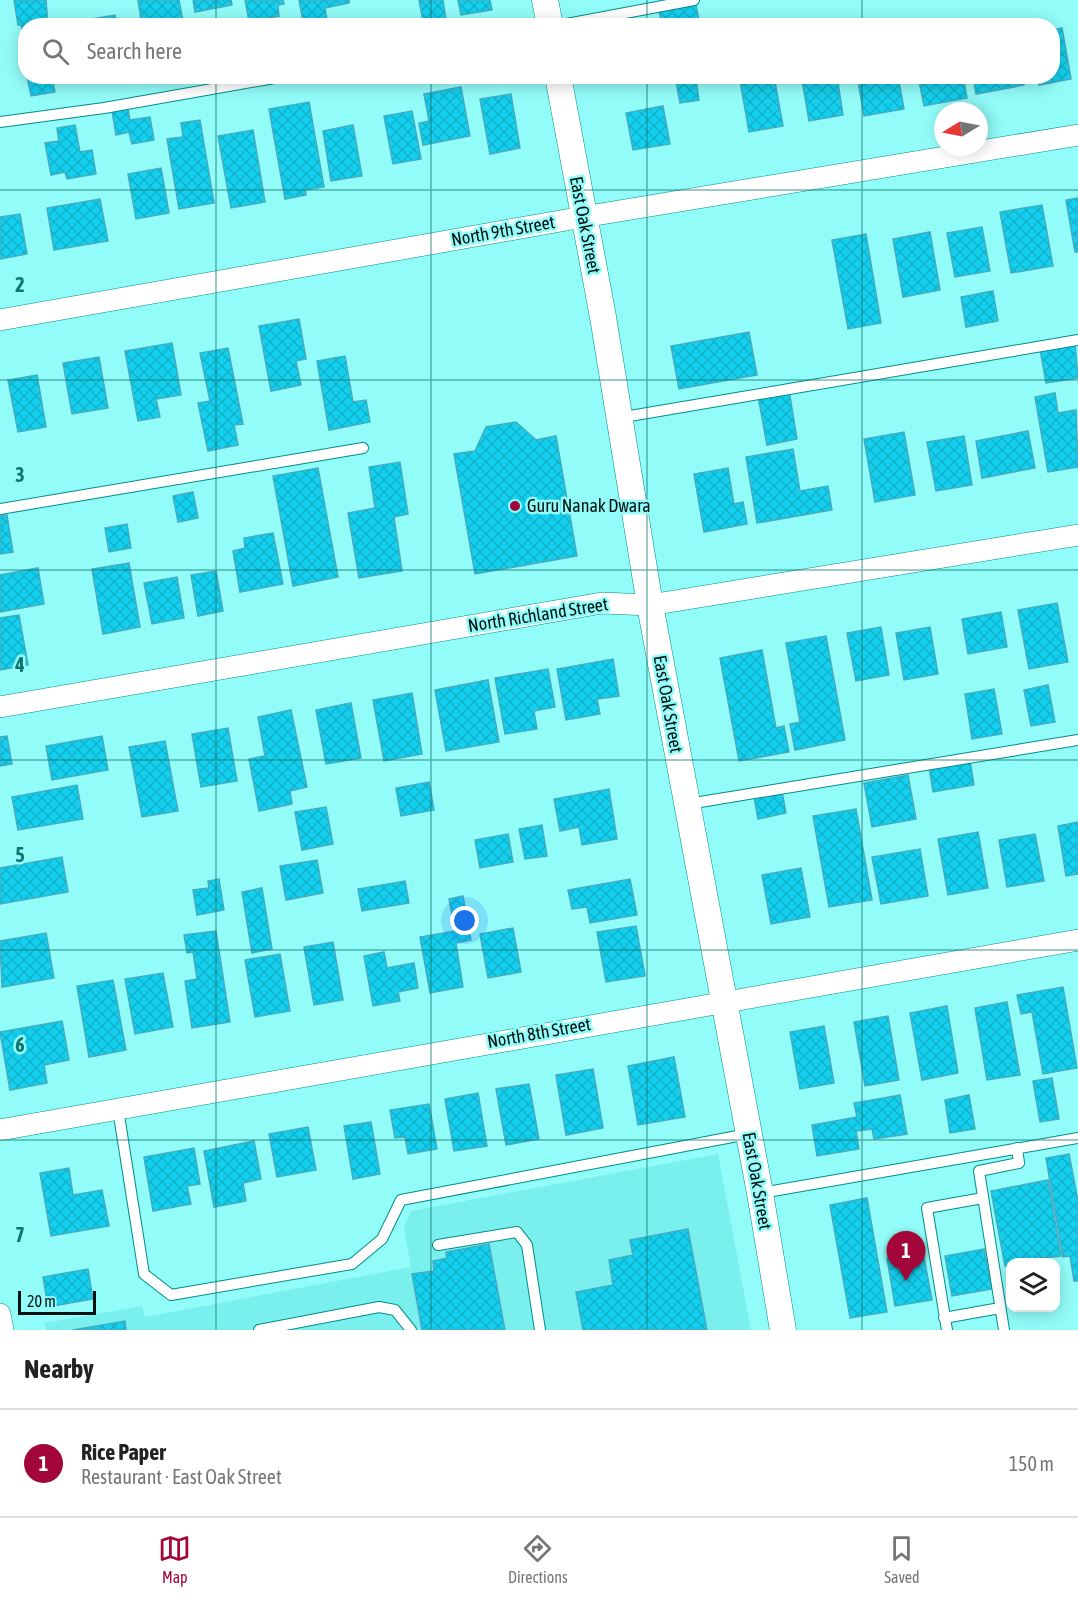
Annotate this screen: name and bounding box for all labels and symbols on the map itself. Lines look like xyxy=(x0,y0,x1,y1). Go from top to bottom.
north arrow xyxy=(934,102,988,156)
street label: East Oak Street xyxy=(566,174,605,275)
street label: North 9th Street xyxy=(449,211,556,250)
text: 2 xyxy=(15,273,25,296)
text: 3 xyxy=(15,463,25,486)
place label: Guru Nanak Dwara xyxy=(527,495,651,516)
marker: Guru Nanak Dwara xyxy=(508,499,522,513)
street label: North Richland Street xyxy=(466,593,609,636)
text: 4 xyxy=(14,653,25,676)
street label: East Oak Street xyxy=(650,653,687,754)
text: 5 xyxy=(15,843,25,866)
your location xyxy=(450,906,479,935)
street label: North 8th Street xyxy=(485,1013,592,1052)
text: 6 xyxy=(15,1033,25,1056)
street label: East Oak Street xyxy=(739,1130,776,1231)
text: 7 xyxy=(15,1223,25,1246)
pin: 1 xyxy=(886,1232,926,1281)
scale bar xyxy=(18,1288,96,1316)

